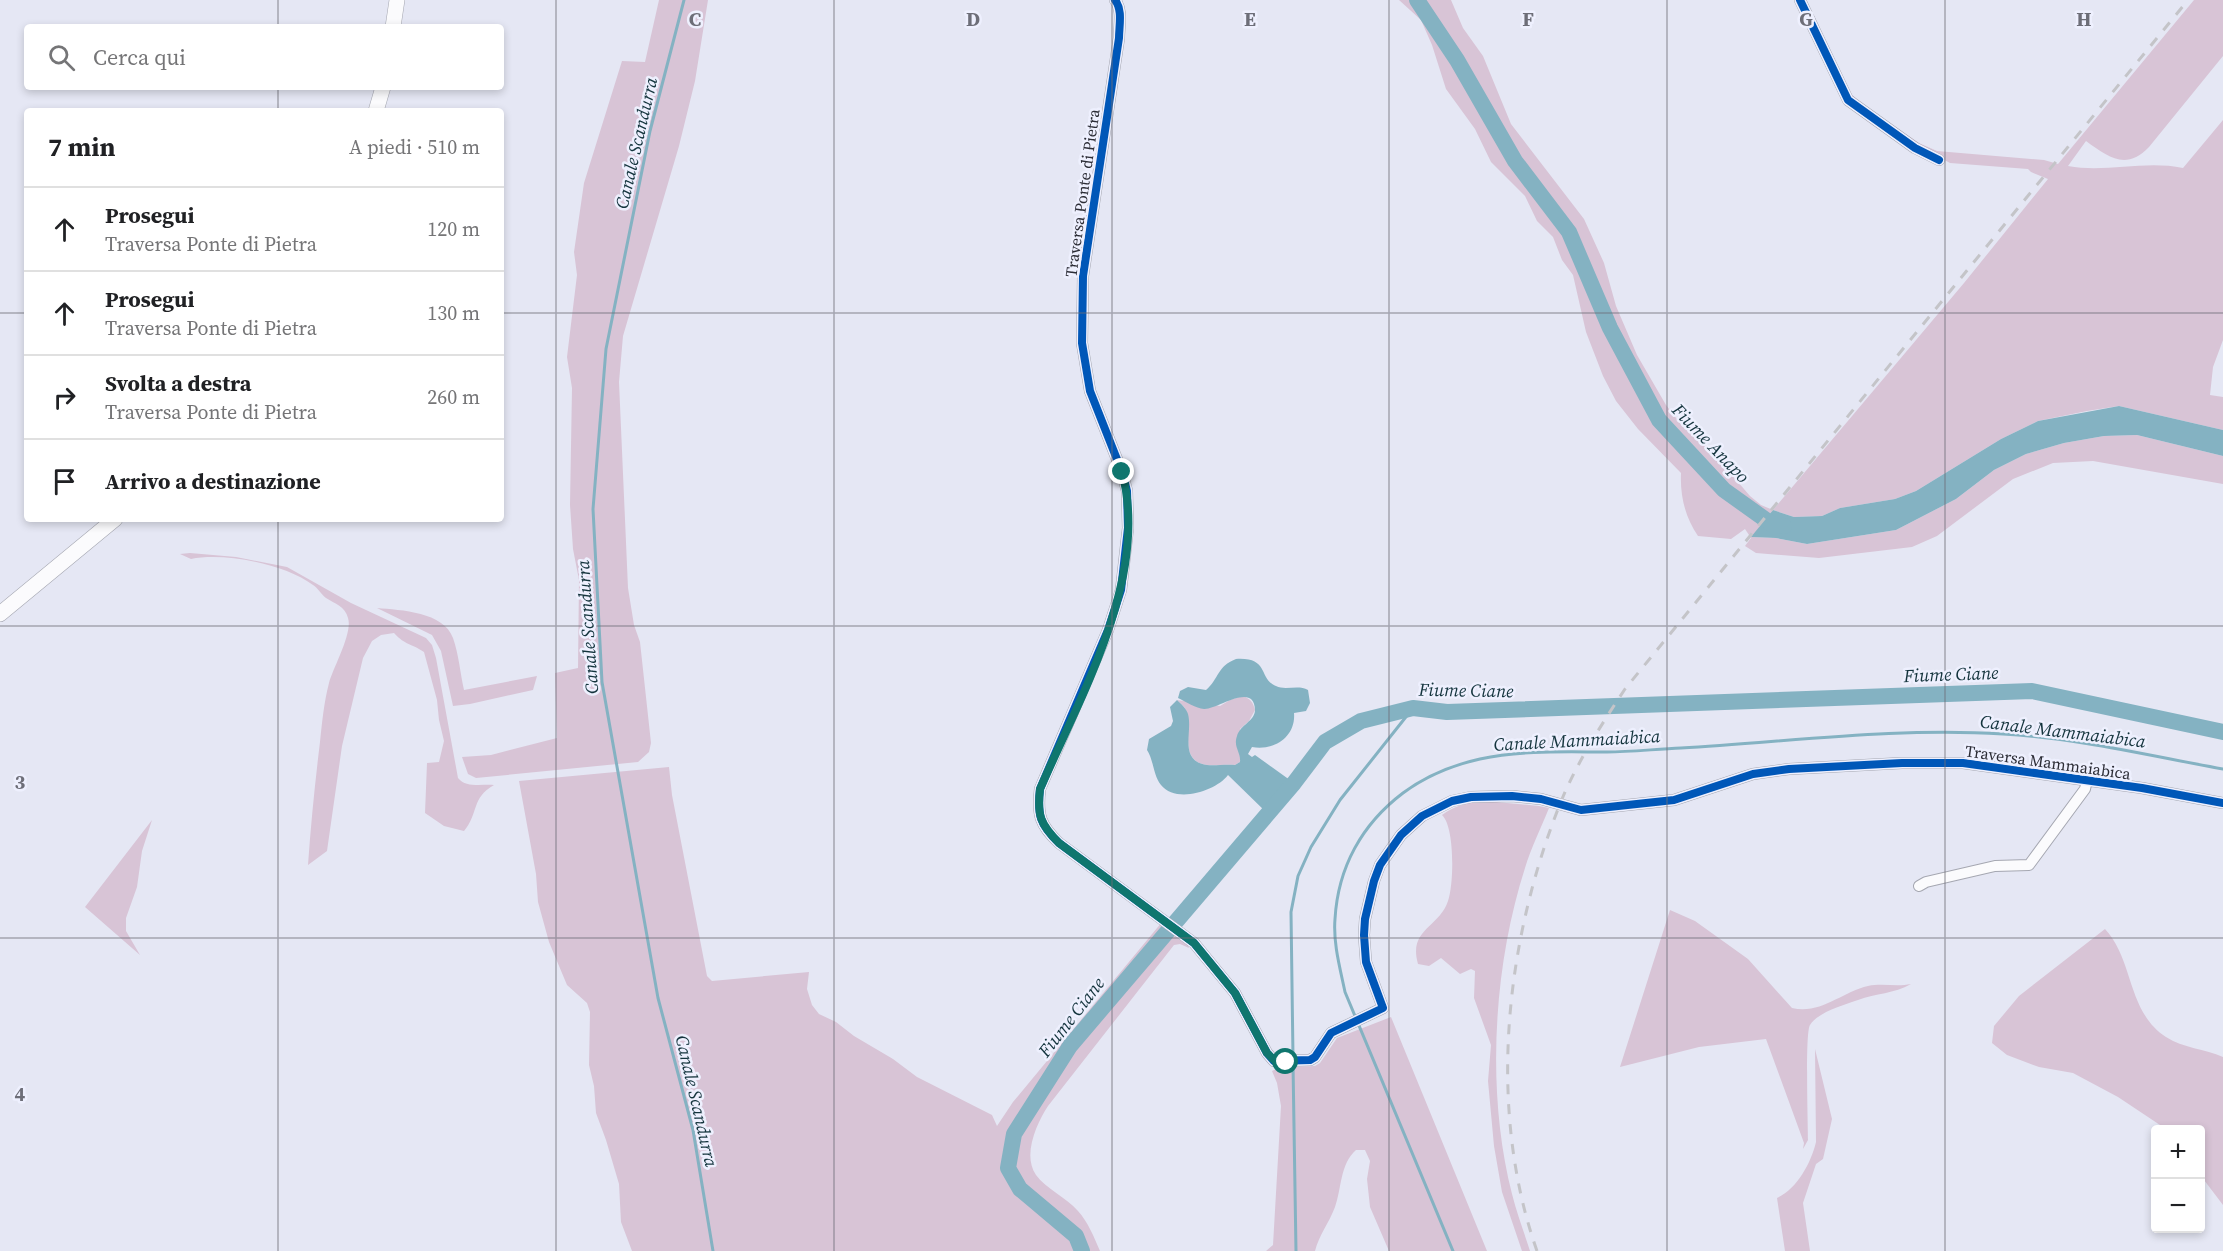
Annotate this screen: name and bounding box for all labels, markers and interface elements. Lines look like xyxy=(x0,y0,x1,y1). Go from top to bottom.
text: C xyxy=(689,5,701,33)
text: D xyxy=(966,5,980,33)
text: E xyxy=(1244,5,1256,33)
text: F xyxy=(1522,5,1534,33)
text: G xyxy=(1799,5,1813,33)
text: H xyxy=(2076,5,2092,33)
search box xyxy=(24,24,504,90)
icon: search xyxy=(45,41,78,74)
text: Cerca qui xyxy=(93,42,186,72)
water label: Canale Scandurra xyxy=(609,74,663,211)
street label: Traversa Ponte di Pietra xyxy=(1059,107,1105,278)
text: 7 min xyxy=(48,129,115,165)
text: A piedi · 510 m xyxy=(349,133,480,161)
text: Prosegui xyxy=(105,200,194,230)
icon: ahead xyxy=(48,213,81,246)
text: 120 m xyxy=(427,215,480,243)
text: Traversa Ponte di Pietra xyxy=(105,230,317,258)
text: Prosegui xyxy=(105,284,194,314)
icon: ahead xyxy=(48,297,81,330)
text: 130 m xyxy=(427,299,480,327)
text: Traversa Ponte di Pietra xyxy=(105,314,317,342)
text: Svolta a destra xyxy=(105,368,251,398)
icon: right xyxy=(48,381,81,414)
text: 260 m xyxy=(427,383,480,411)
water label: Fiume Anapo xyxy=(1666,397,1755,488)
text: Traversa Ponte di Pietra xyxy=(105,398,317,426)
route end xyxy=(1108,458,1134,484)
icon: arrive xyxy=(48,465,81,498)
text: Arrivo a destinazione xyxy=(105,466,321,496)
water label: Canale Scandurra xyxy=(570,559,604,695)
water label: Fiume Ciane xyxy=(1902,660,2000,688)
water label: Fiume Ciane xyxy=(1417,677,1514,703)
water label: Canale Mammaiabica xyxy=(1979,708,2148,754)
water label: Canale Mammaiabica xyxy=(1493,723,1661,757)
street label: Traversa Mammaiabica xyxy=(1964,739,2133,785)
text: 3 xyxy=(15,768,26,796)
water label: Fiume Ciane xyxy=(1031,971,1110,1063)
water label: Canale Scandurra xyxy=(670,1033,724,1170)
route start xyxy=(1272,1048,1298,1074)
text: 4 xyxy=(15,1080,26,1108)
map controls xyxy=(2151,1125,2205,1233)
button: + xyxy=(2151,1125,2205,1179)
button: − xyxy=(2151,1179,2205,1233)

